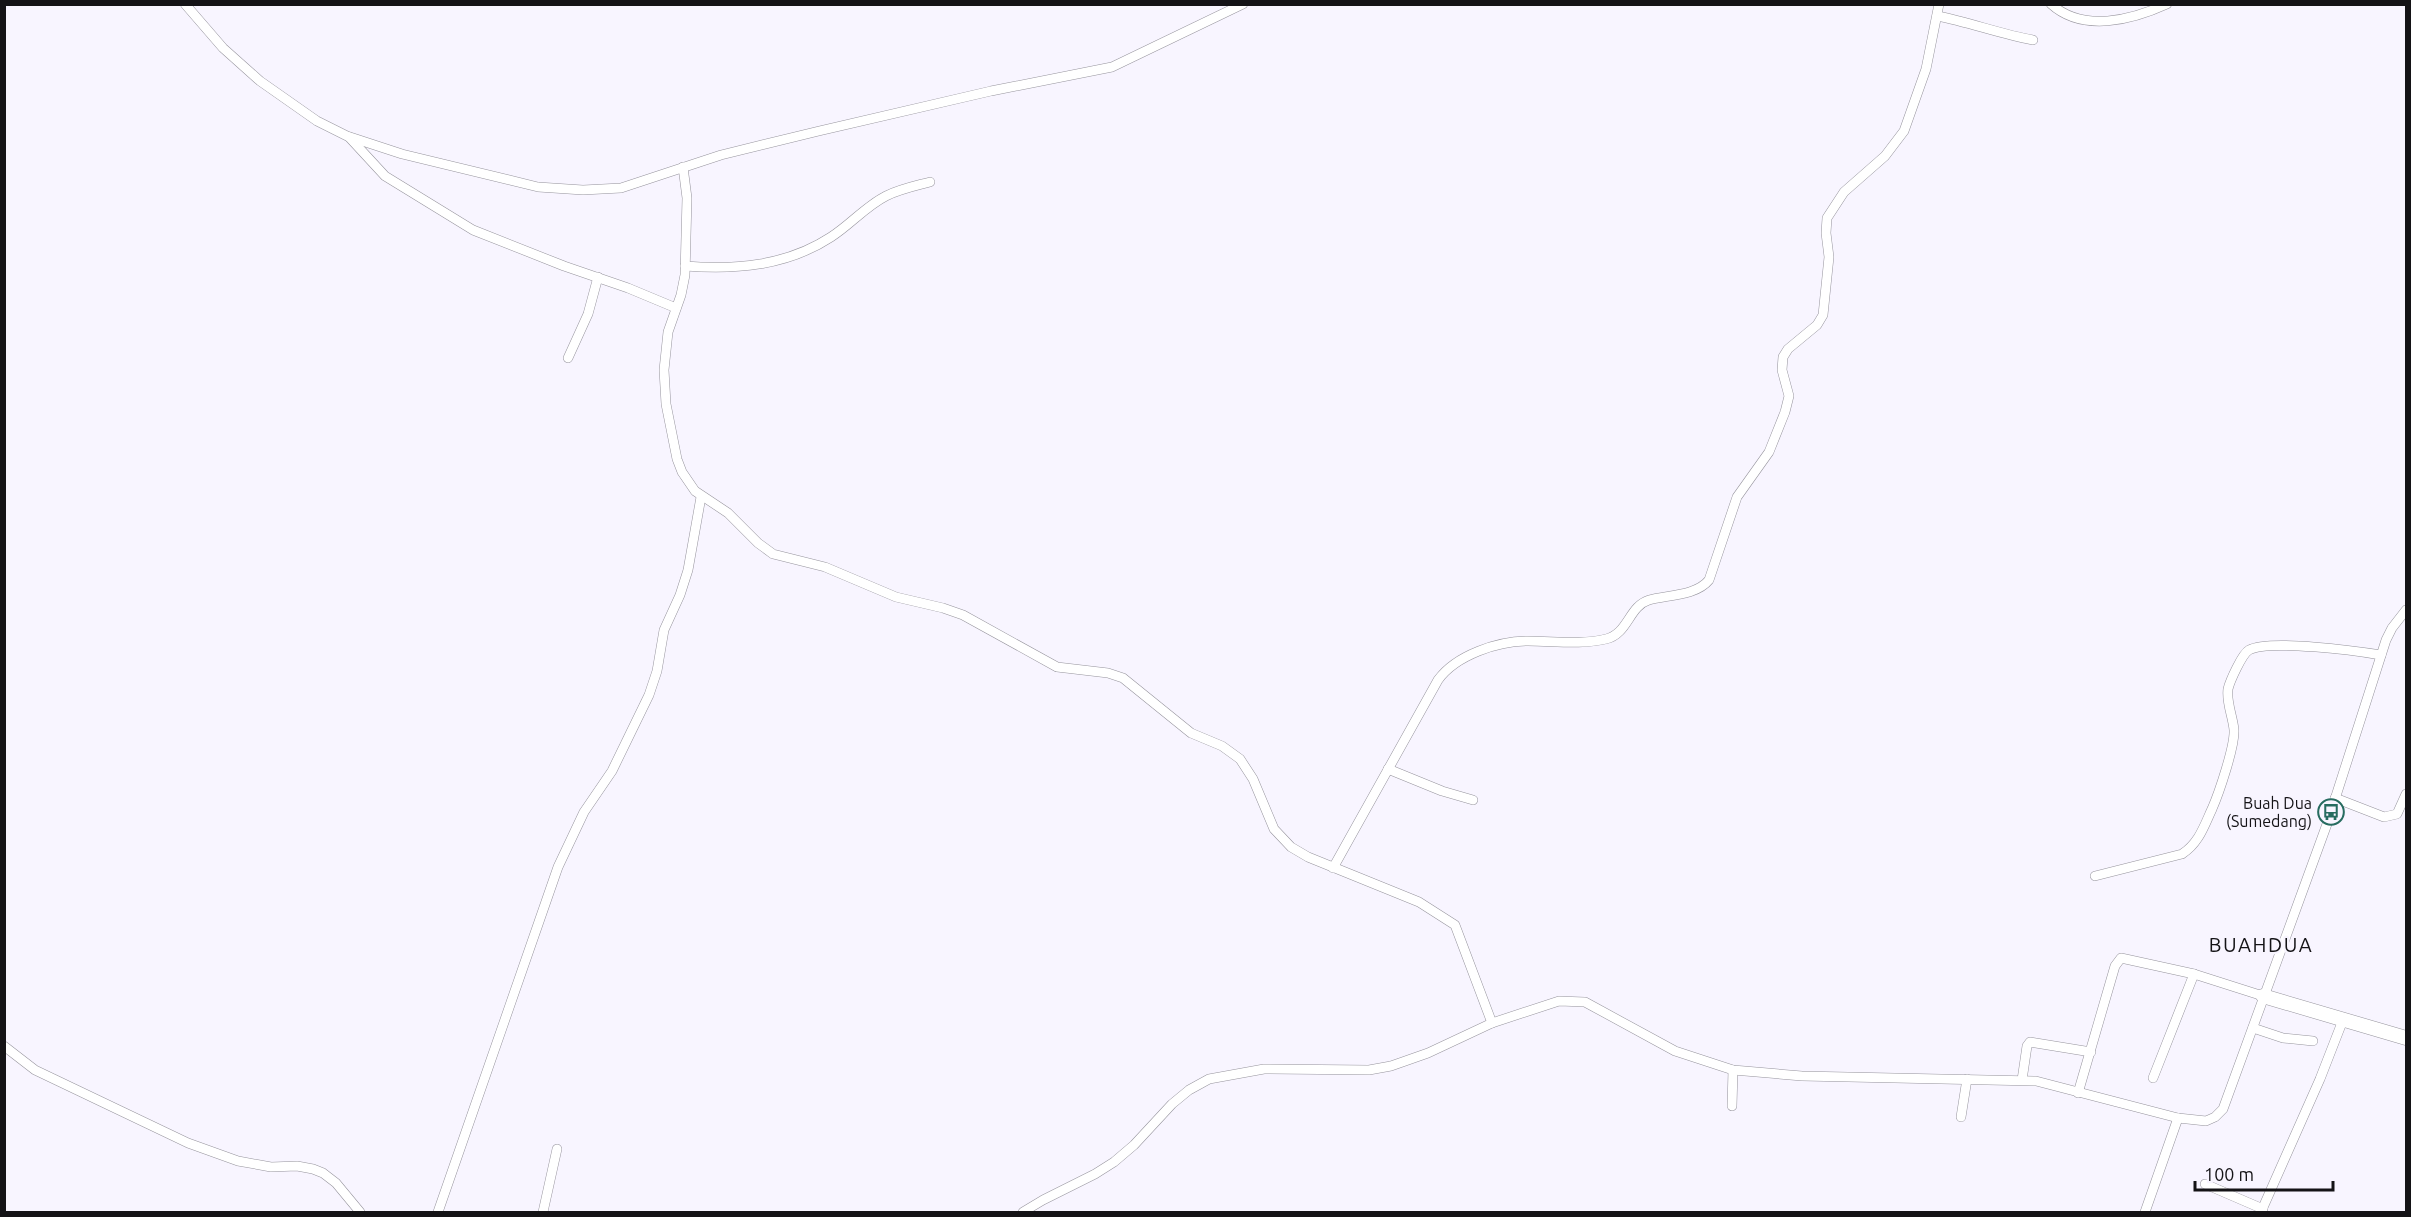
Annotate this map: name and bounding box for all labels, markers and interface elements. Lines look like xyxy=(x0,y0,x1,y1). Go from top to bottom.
place label: Buah Dua (Sumedang) xyxy=(2226,794,2312,831)
bus stop icon: Buah Dua (Sumedang) xyxy=(2316,797,2346,827)
district label: BUAHDUA xyxy=(2209,933,2313,956)
scale bar xyxy=(2195,1154,2333,1192)
text: 100 m xyxy=(2204,1164,2254,1184)

